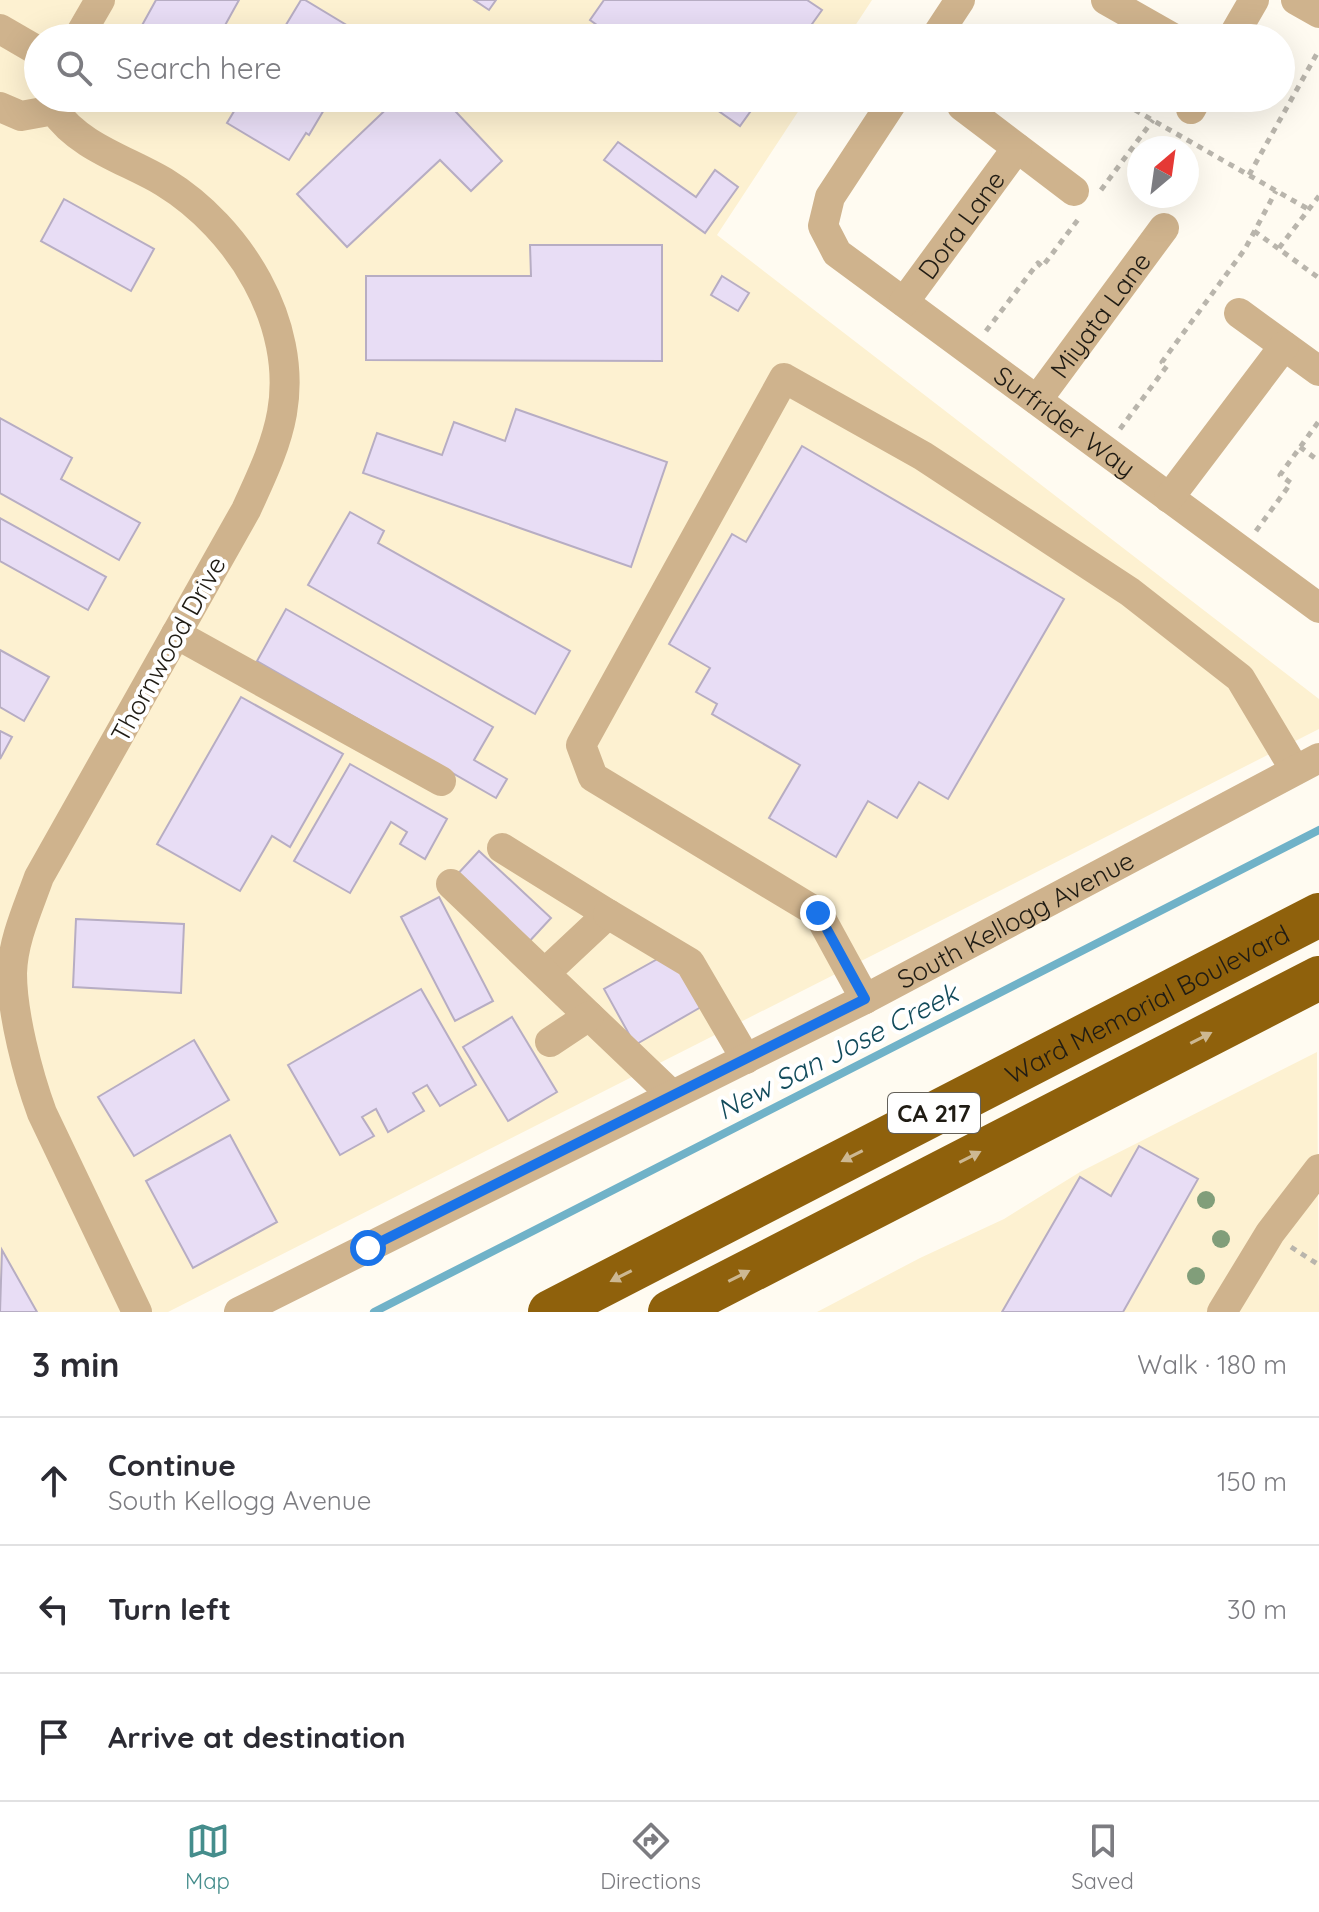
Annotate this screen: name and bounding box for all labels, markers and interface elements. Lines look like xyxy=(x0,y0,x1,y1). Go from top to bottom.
search box xyxy=(24,24,1295,112)
icon: search xyxy=(52,46,96,90)
text: Search here xyxy=(116,49,282,87)
north arrow xyxy=(1127,136,1199,208)
street label: Dora Lane xyxy=(910,164,1012,285)
street label: Miyata Lane xyxy=(1043,245,1157,384)
street label: Surfrider Way xyxy=(988,358,1142,484)
street label: Thornwood Drive xyxy=(103,550,233,748)
street label: South Kellogg Avenue xyxy=(891,843,1139,996)
route end xyxy=(800,895,836,931)
street label: Ward Memorial Boulevard xyxy=(999,917,1295,1091)
water label: New San Jose Creek xyxy=(711,974,966,1127)
one-way arrow xyxy=(1190,1032,1213,1045)
road number: CA 217 xyxy=(888,1093,980,1133)
one-way arrow xyxy=(840,1150,863,1163)
one-way arrow xyxy=(959,1151,982,1164)
route start xyxy=(350,1230,386,1266)
one-way arrow xyxy=(609,1269,632,1282)
one-way arrow xyxy=(728,1270,751,1283)
text: 3 min xyxy=(32,1343,119,1386)
text: Walk · 180 m xyxy=(1137,1348,1287,1381)
text: Continue xyxy=(108,1446,236,1484)
icon: ahead xyxy=(32,1459,76,1503)
text: 150 m xyxy=(1217,1465,1287,1498)
text: South Kellogg Avenue xyxy=(108,1484,371,1517)
icon: left xyxy=(32,1587,76,1631)
text: Turn left xyxy=(108,1590,231,1628)
text: 30 m xyxy=(1227,1593,1287,1626)
icon: arrive xyxy=(32,1715,76,1759)
text: Arrive at destination xyxy=(108,1718,406,1756)
tab: Map xyxy=(185,1819,230,1895)
tab: Directions xyxy=(600,1819,701,1895)
tab: Saved xyxy=(1071,1819,1134,1895)

